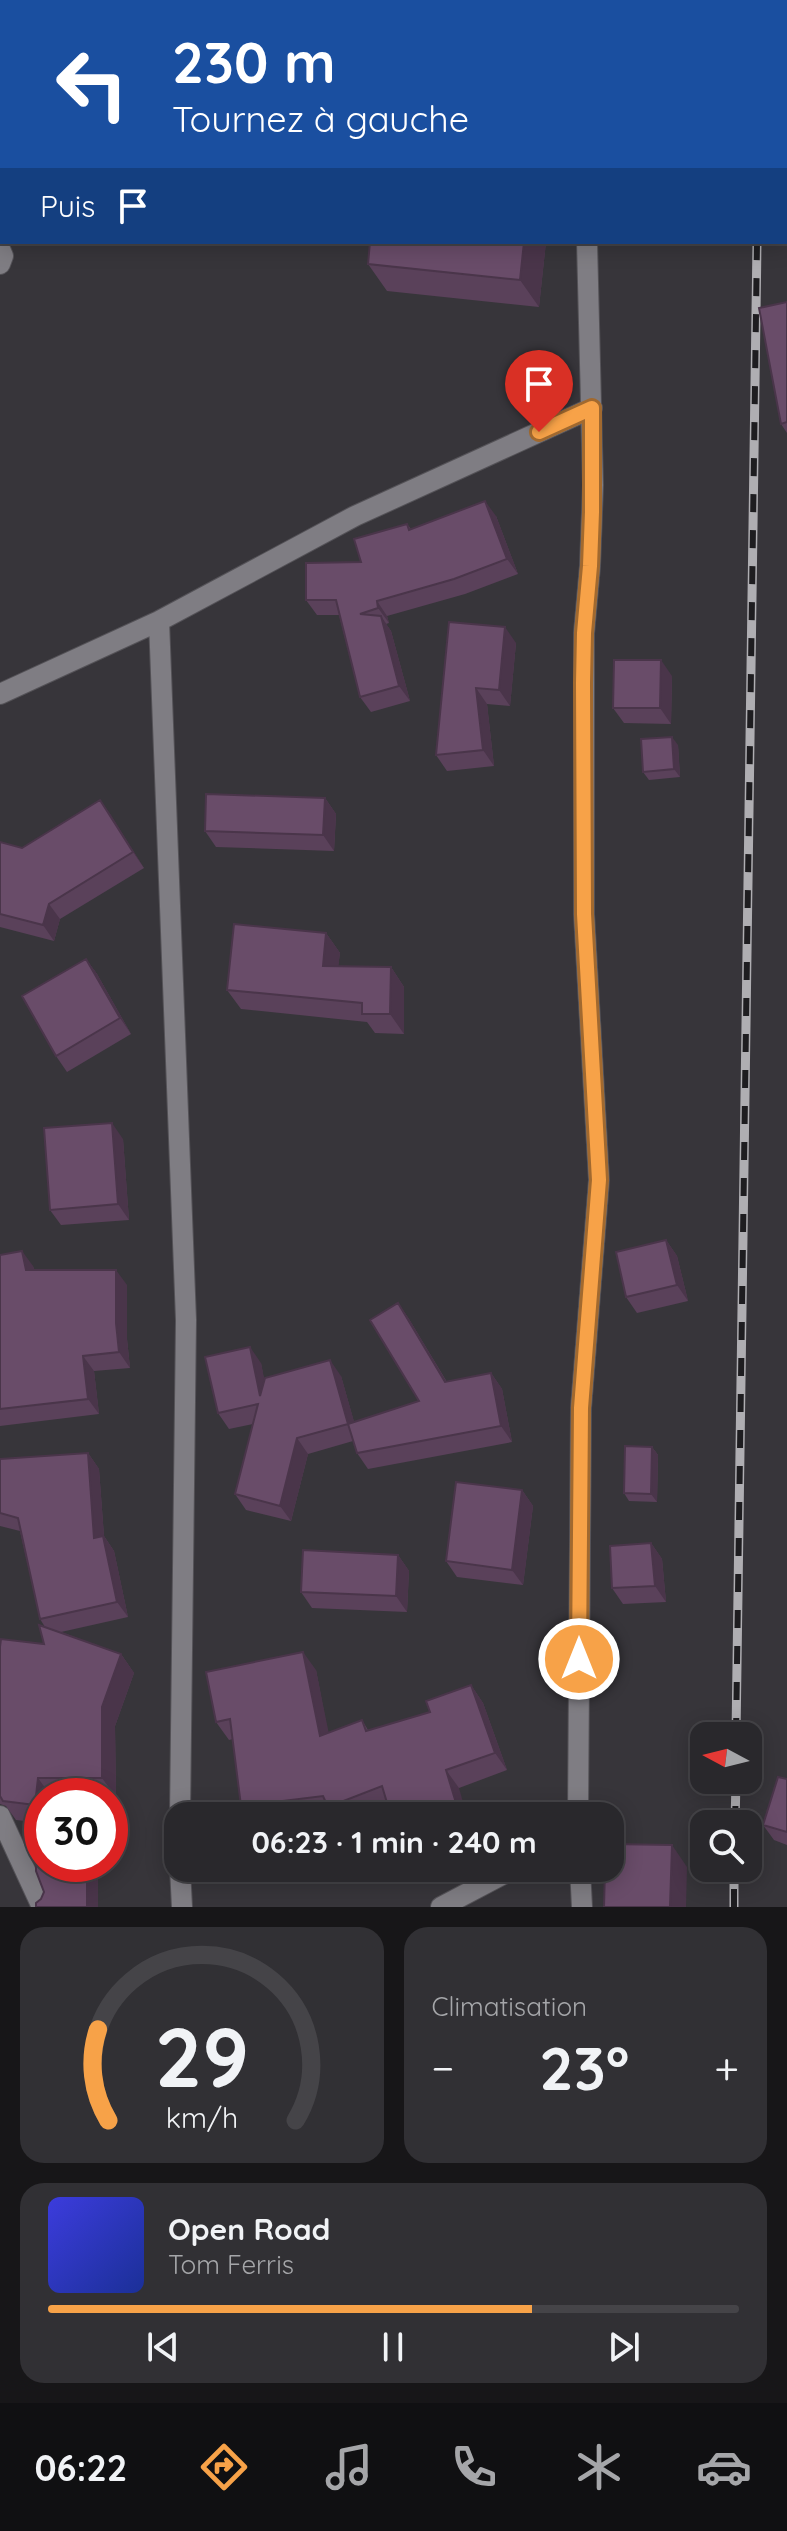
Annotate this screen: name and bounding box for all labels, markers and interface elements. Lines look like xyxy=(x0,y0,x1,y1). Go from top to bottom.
text: 230 m xyxy=(172,27,336,97)
icon: left xyxy=(40,32,144,136)
text: Tournez à gauche xyxy=(172,96,469,141)
icon: arrive xyxy=(111,184,155,228)
text: Puis xyxy=(40,187,95,225)
pin xyxy=(505,350,573,432)
icon: arrive xyxy=(517,362,561,406)
position arrow xyxy=(537,1617,621,1701)
north arrow xyxy=(690,1722,762,1794)
map controls xyxy=(690,1722,762,1882)
speed limit sign: 30 xyxy=(24,1778,128,1882)
button: search xyxy=(690,1810,762,1882)
text: 06:23 · 1 min · 240 m xyxy=(251,1823,537,1861)
text: Climatisation xyxy=(432,1990,587,2023)
text: 29 xyxy=(154,2004,249,2108)
text: 23° xyxy=(539,2030,629,2105)
text: − xyxy=(432,2040,454,2095)
text: + xyxy=(714,2040,739,2095)
text: km/h xyxy=(165,2099,238,2135)
text: Open Road xyxy=(168,2210,330,2248)
text: Tom Ferris xyxy=(168,2248,294,2281)
icon: previous xyxy=(141,2325,185,2369)
icon: pause xyxy=(371,2325,415,2369)
icon: next xyxy=(602,2325,646,2369)
icon: directions xyxy=(196,2439,252,2495)
icon: music xyxy=(321,2439,377,2495)
icon: phone xyxy=(446,2439,502,2495)
icon: climate xyxy=(571,2439,627,2495)
icon: car xyxy=(696,2439,752,2495)
text: 06:22 xyxy=(35,2445,127,2490)

